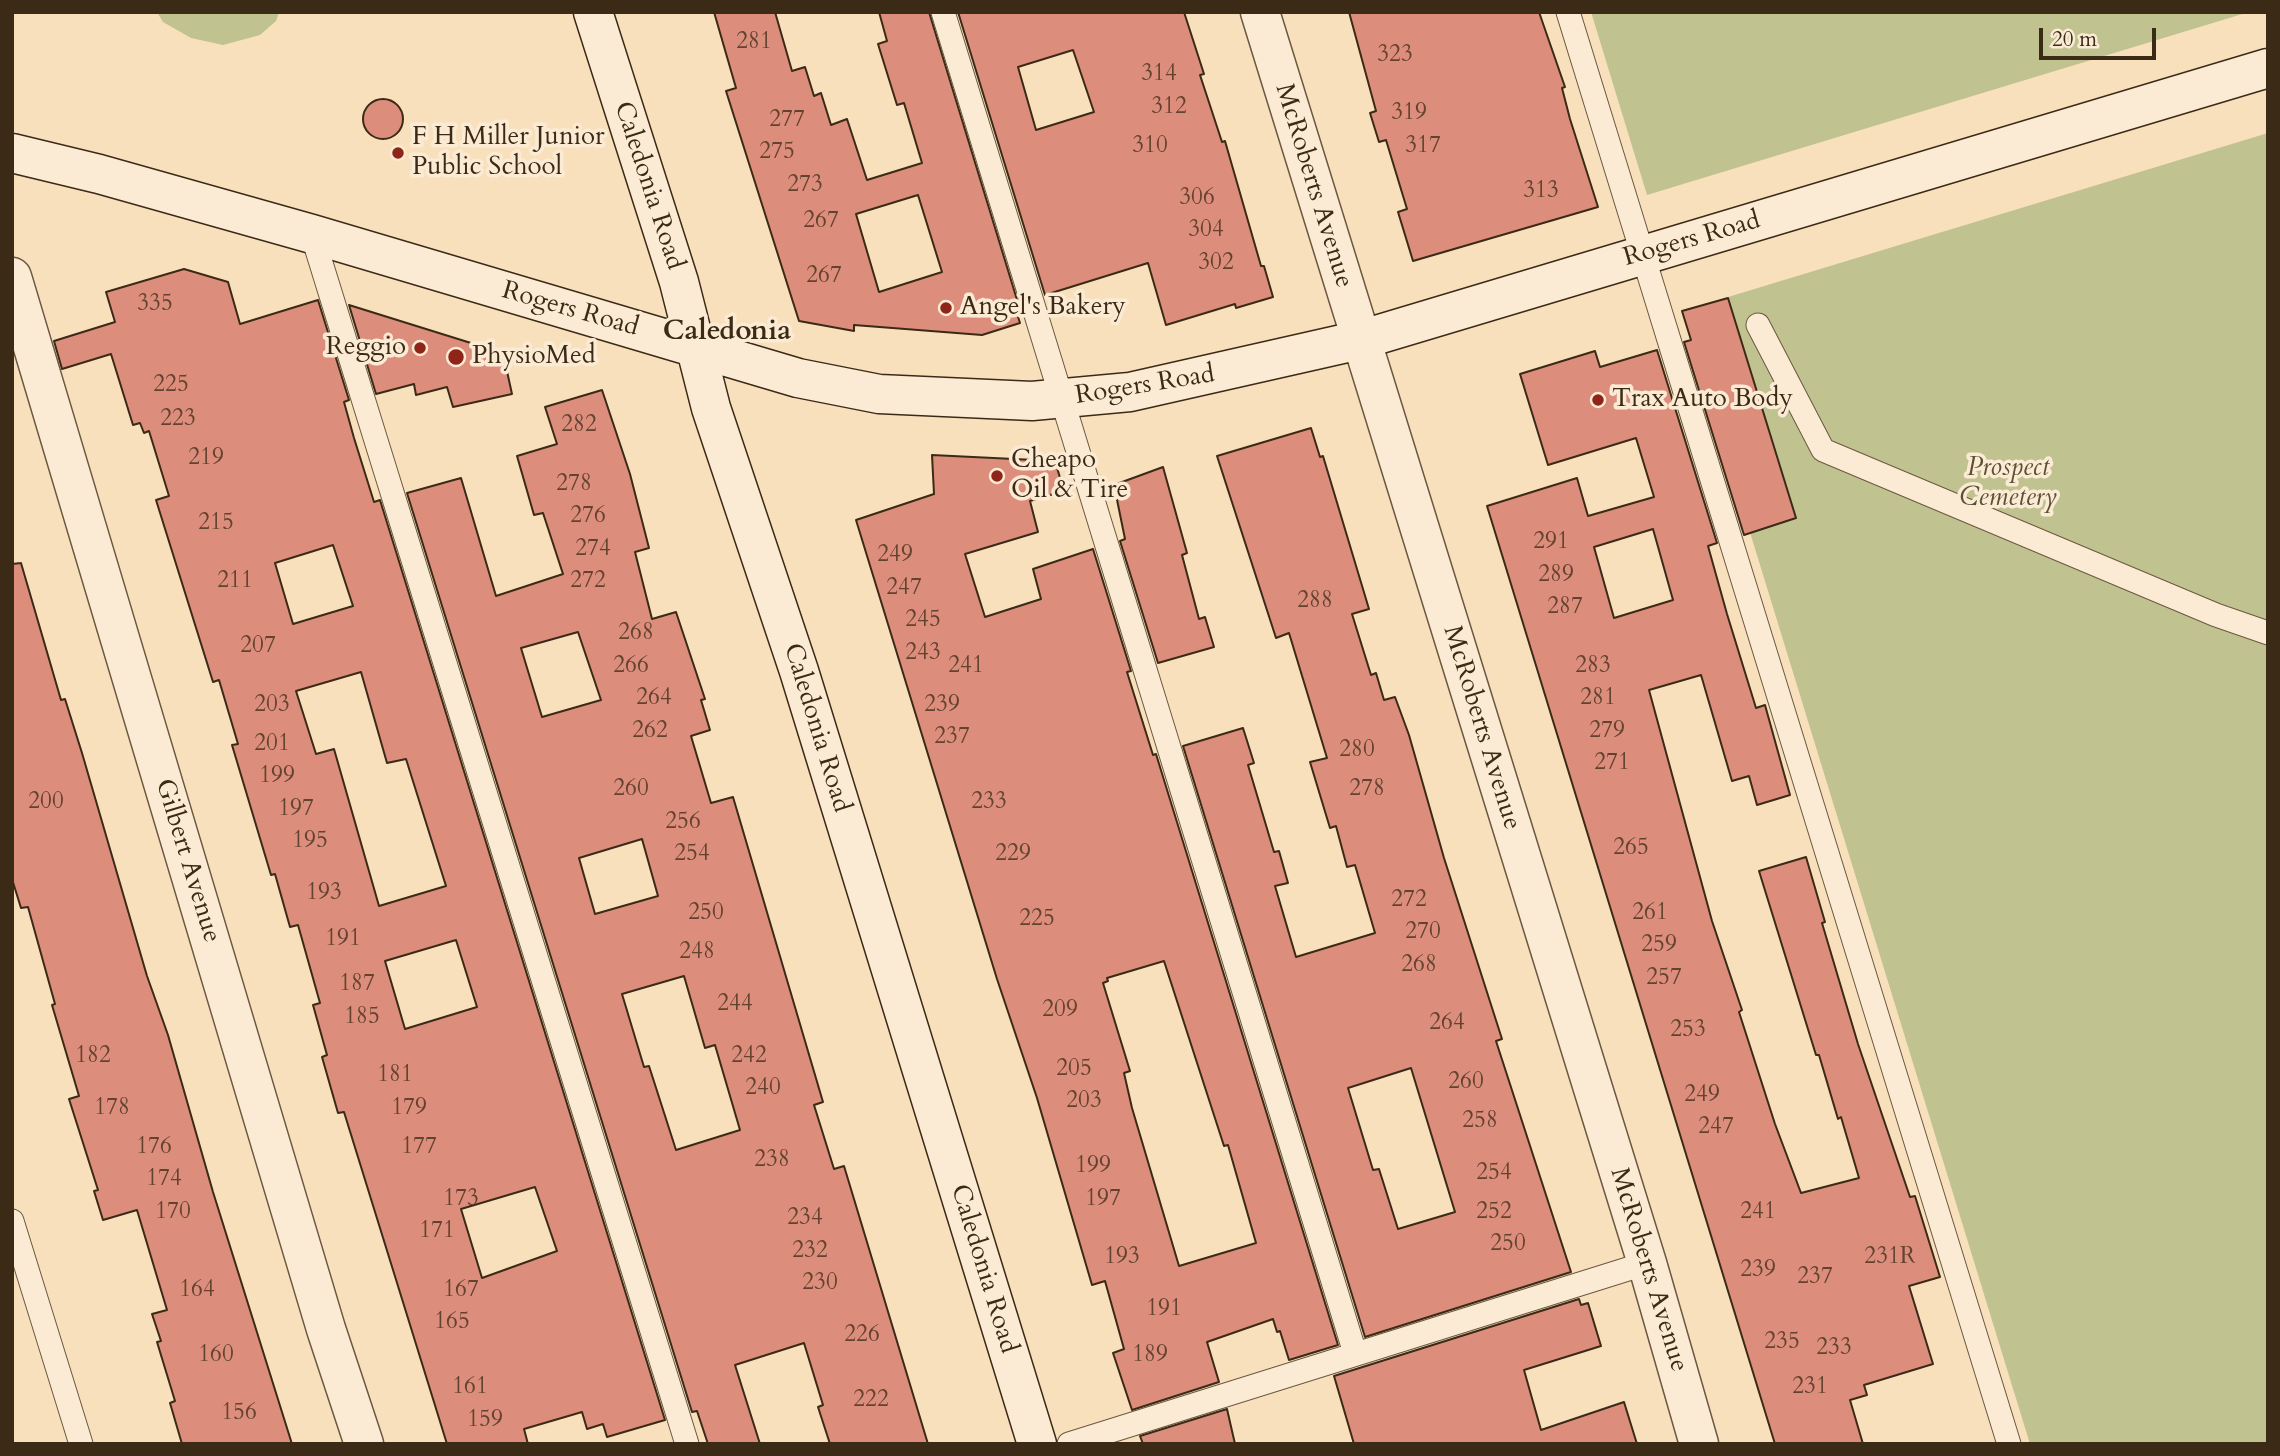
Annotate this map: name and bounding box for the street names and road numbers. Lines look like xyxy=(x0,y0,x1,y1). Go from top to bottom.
street label: McRoberts Avenue xyxy=(1267,80,1359,292)
street label: Caledonia Road xyxy=(606,98,690,274)
street label: Rogers Road xyxy=(1620,206,1764,274)
street label: Rogers Road xyxy=(498,276,642,344)
street label: Rogers Road xyxy=(1073,360,1217,412)
street label: McRoberts Avenue xyxy=(1435,622,1527,834)
street label: Caledonia Road xyxy=(776,640,856,816)
street label: Gilbert Avenue xyxy=(147,776,227,946)
street label: McRoberts Avenue xyxy=(1602,1164,1694,1376)
street label: Caledonia Road xyxy=(943,1181,1023,1357)

